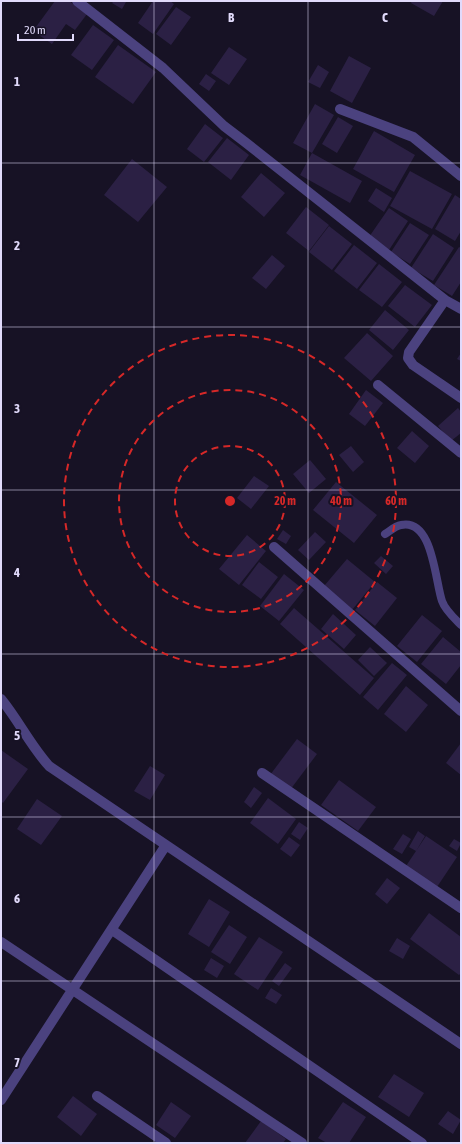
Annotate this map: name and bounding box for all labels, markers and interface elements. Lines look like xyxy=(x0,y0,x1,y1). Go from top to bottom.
text: B xyxy=(228,10,235,25)
text: C xyxy=(382,10,388,25)
scale bar xyxy=(18,16,73,42)
text: 20 m xyxy=(24,23,46,37)
text: 1 xyxy=(14,74,20,89)
text: 2 xyxy=(14,238,20,253)
text: 3 xyxy=(14,401,20,416)
centre of rings xyxy=(223,494,237,508)
text: 20 m xyxy=(274,494,296,508)
text: 40 m xyxy=(329,494,352,508)
text: 60 m xyxy=(385,494,407,508)
text: 4 xyxy=(13,565,20,580)
text: 5 xyxy=(14,728,20,743)
text: 6 xyxy=(14,891,20,906)
text: 7 xyxy=(14,1055,20,1070)

